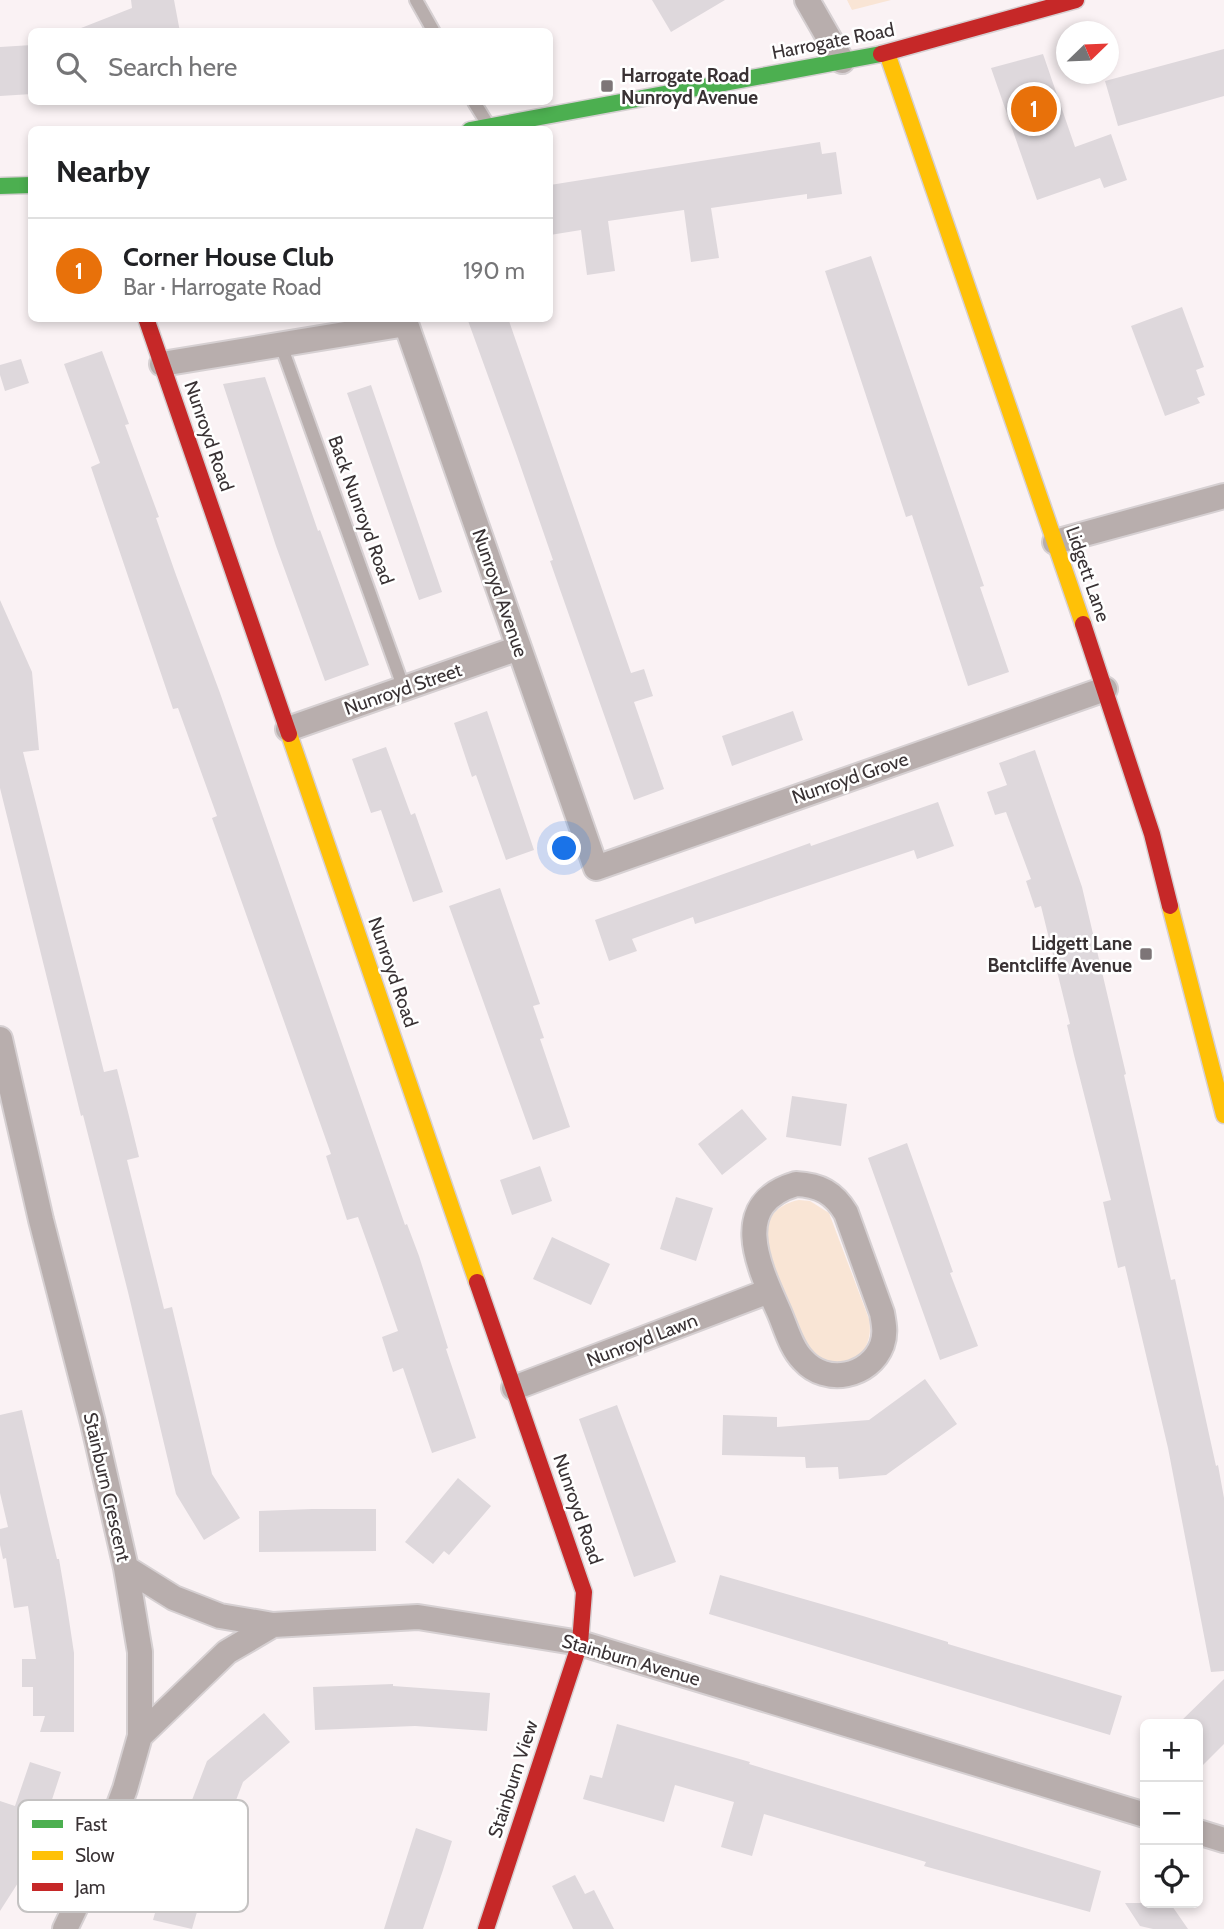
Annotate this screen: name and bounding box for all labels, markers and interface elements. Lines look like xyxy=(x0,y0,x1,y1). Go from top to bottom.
street label: Harrogate Road xyxy=(770,18,896,64)
north arrow xyxy=(1056,21,1119,84)
search box xyxy=(28,28,553,105)
icon: search xyxy=(52,48,90,86)
text: Search here xyxy=(108,51,237,83)
place label: Harrogate Road Nunroyd Avenue xyxy=(621,64,758,109)
marker: Harrogate Road Nunroyd Avenue xyxy=(599,78,615,94)
pin: 1 xyxy=(1011,83,1057,135)
text: Nearby xyxy=(56,153,150,190)
text: Corner House Club xyxy=(123,241,334,273)
text: 1 xyxy=(75,257,83,285)
text: 190 m xyxy=(463,257,525,285)
text: Bar · Harrogate Road xyxy=(123,273,322,301)
street label: Nunroyd Road xyxy=(179,378,239,494)
street label: Back Nunroyd Road xyxy=(323,432,399,588)
street label: Lidgett Lane xyxy=(1061,523,1115,625)
street label: Nunroyd Avenue xyxy=(467,526,533,660)
street label: Nunroyd Street xyxy=(341,658,465,720)
street label: Nunroyd Grove xyxy=(789,747,911,809)
your location xyxy=(547,831,581,865)
street label: Nunroyd Road xyxy=(363,914,423,1030)
place label: Lidgett Lane Bentcliffe Avenue xyxy=(987,932,1132,977)
marker: Lidgett Lane Bentcliffe Avenue xyxy=(1138,946,1154,962)
street label: Nunroyd Lawn xyxy=(583,1308,701,1372)
street label: Stainburn Crescent xyxy=(79,1410,135,1564)
street label: Nunroyd Road xyxy=(548,1451,608,1567)
street label: Stainburn Avenue xyxy=(559,1629,703,1691)
street label: Stainburn View xyxy=(483,1717,543,1841)
map controls xyxy=(1140,1719,1203,1908)
button: + xyxy=(1140,1719,1203,1782)
button: − xyxy=(1140,1782,1203,1845)
legend xyxy=(18,1800,248,1912)
text: Fast xyxy=(75,1813,108,1836)
text: Slow xyxy=(75,1844,115,1867)
button: locate xyxy=(1140,1845,1203,1908)
text: Jam xyxy=(74,1876,105,1899)

